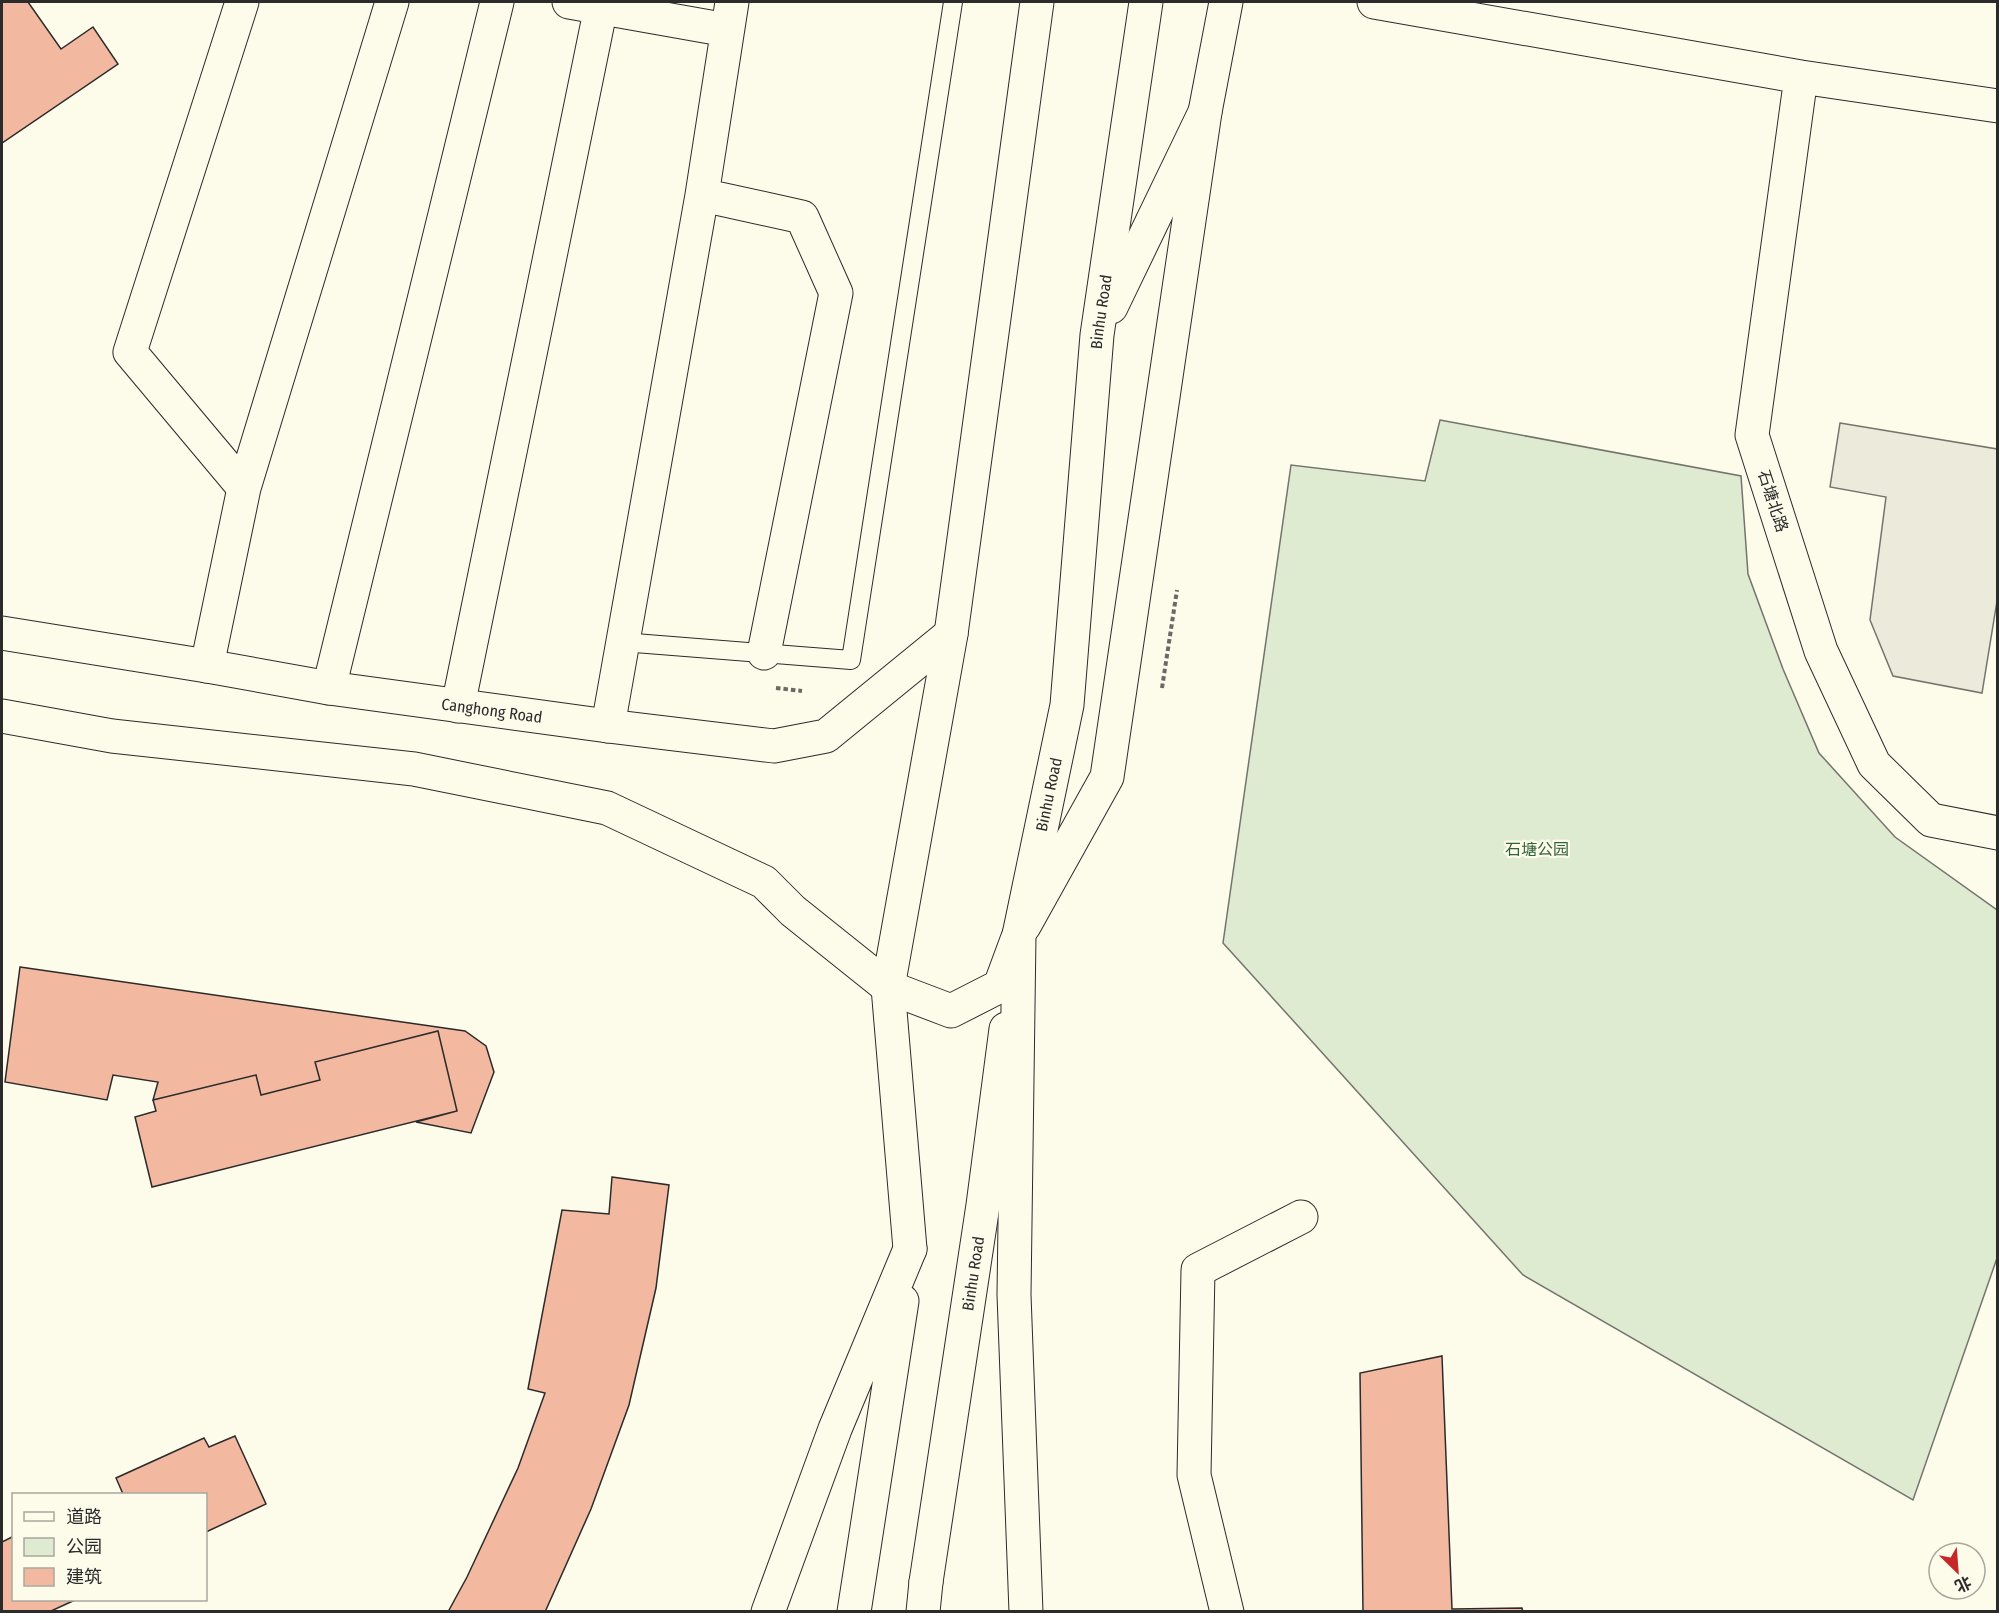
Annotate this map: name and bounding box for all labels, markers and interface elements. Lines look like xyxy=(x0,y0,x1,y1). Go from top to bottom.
street label: Binhu Road xyxy=(1086,273,1115,350)
street label: 石塘北路 xyxy=(1754,468,1792,534)
street label: Canghong Road xyxy=(440,694,543,726)
street label: Binhu Road xyxy=(1031,756,1065,833)
park label: 石塘公园 xyxy=(1505,840,1569,859)
street label: Binhu Road xyxy=(958,1235,988,1312)
legend xyxy=(12,1493,207,1601)
text: 道路 xyxy=(66,1506,102,1528)
text: 公园 xyxy=(66,1536,102,1558)
north arrow xyxy=(1927,1541,1987,1601)
text: 建筑 xyxy=(66,1566,102,1588)
text: 北 xyxy=(1952,1572,1974,1596)

